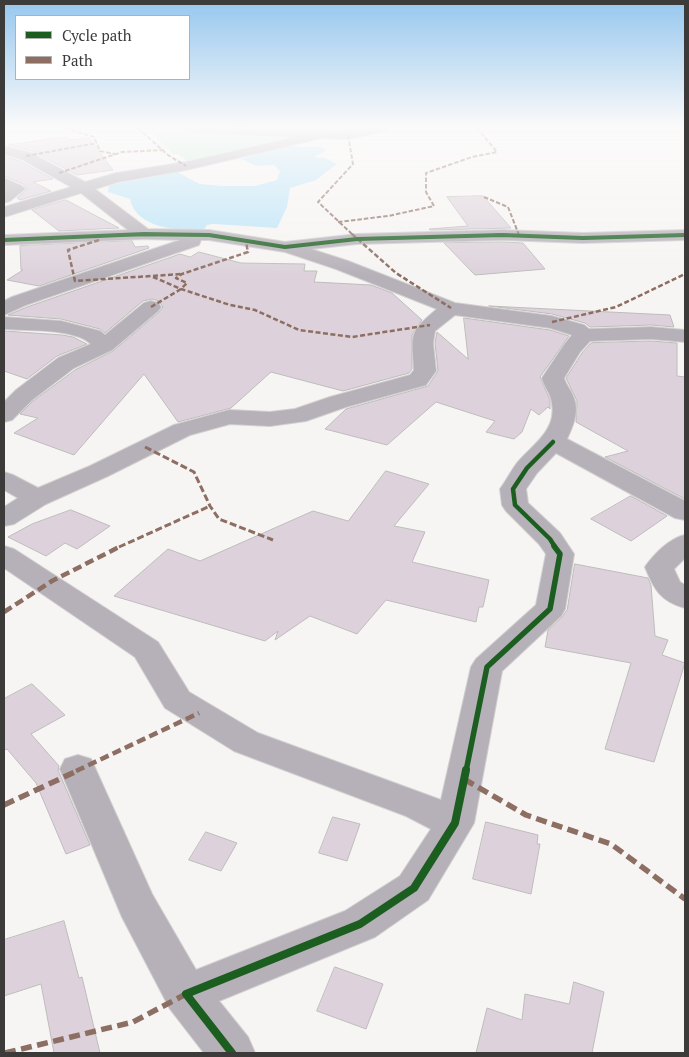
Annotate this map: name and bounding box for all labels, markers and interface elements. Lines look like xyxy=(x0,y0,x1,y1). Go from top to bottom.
legend xyxy=(15,15,190,80)
text: Cycle path xyxy=(62,25,132,45)
text: Path xyxy=(62,50,93,70)

